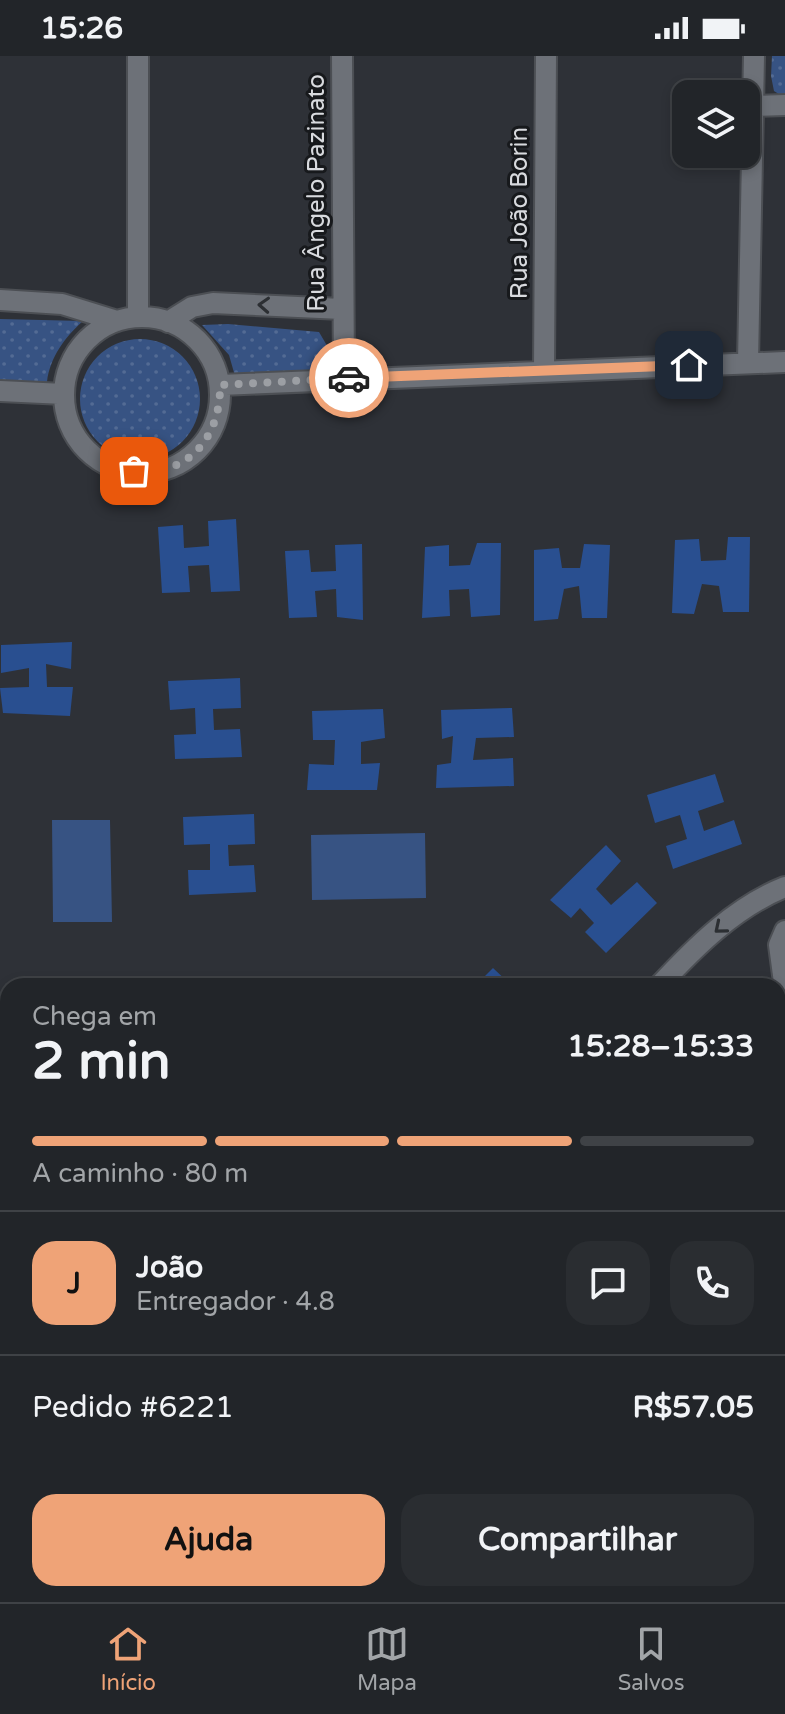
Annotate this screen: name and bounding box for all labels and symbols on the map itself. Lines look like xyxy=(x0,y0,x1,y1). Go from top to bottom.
street label: Rua Ângelo Pazinato xyxy=(302,74,331,312)
street label: Rua João Borin xyxy=(505,127,534,299)
one-way arrow xyxy=(257,296,270,313)
pin xyxy=(655,331,723,399)
courier xyxy=(309,338,389,418)
pin xyxy=(100,437,168,505)
one-way arrow xyxy=(714,918,729,933)

